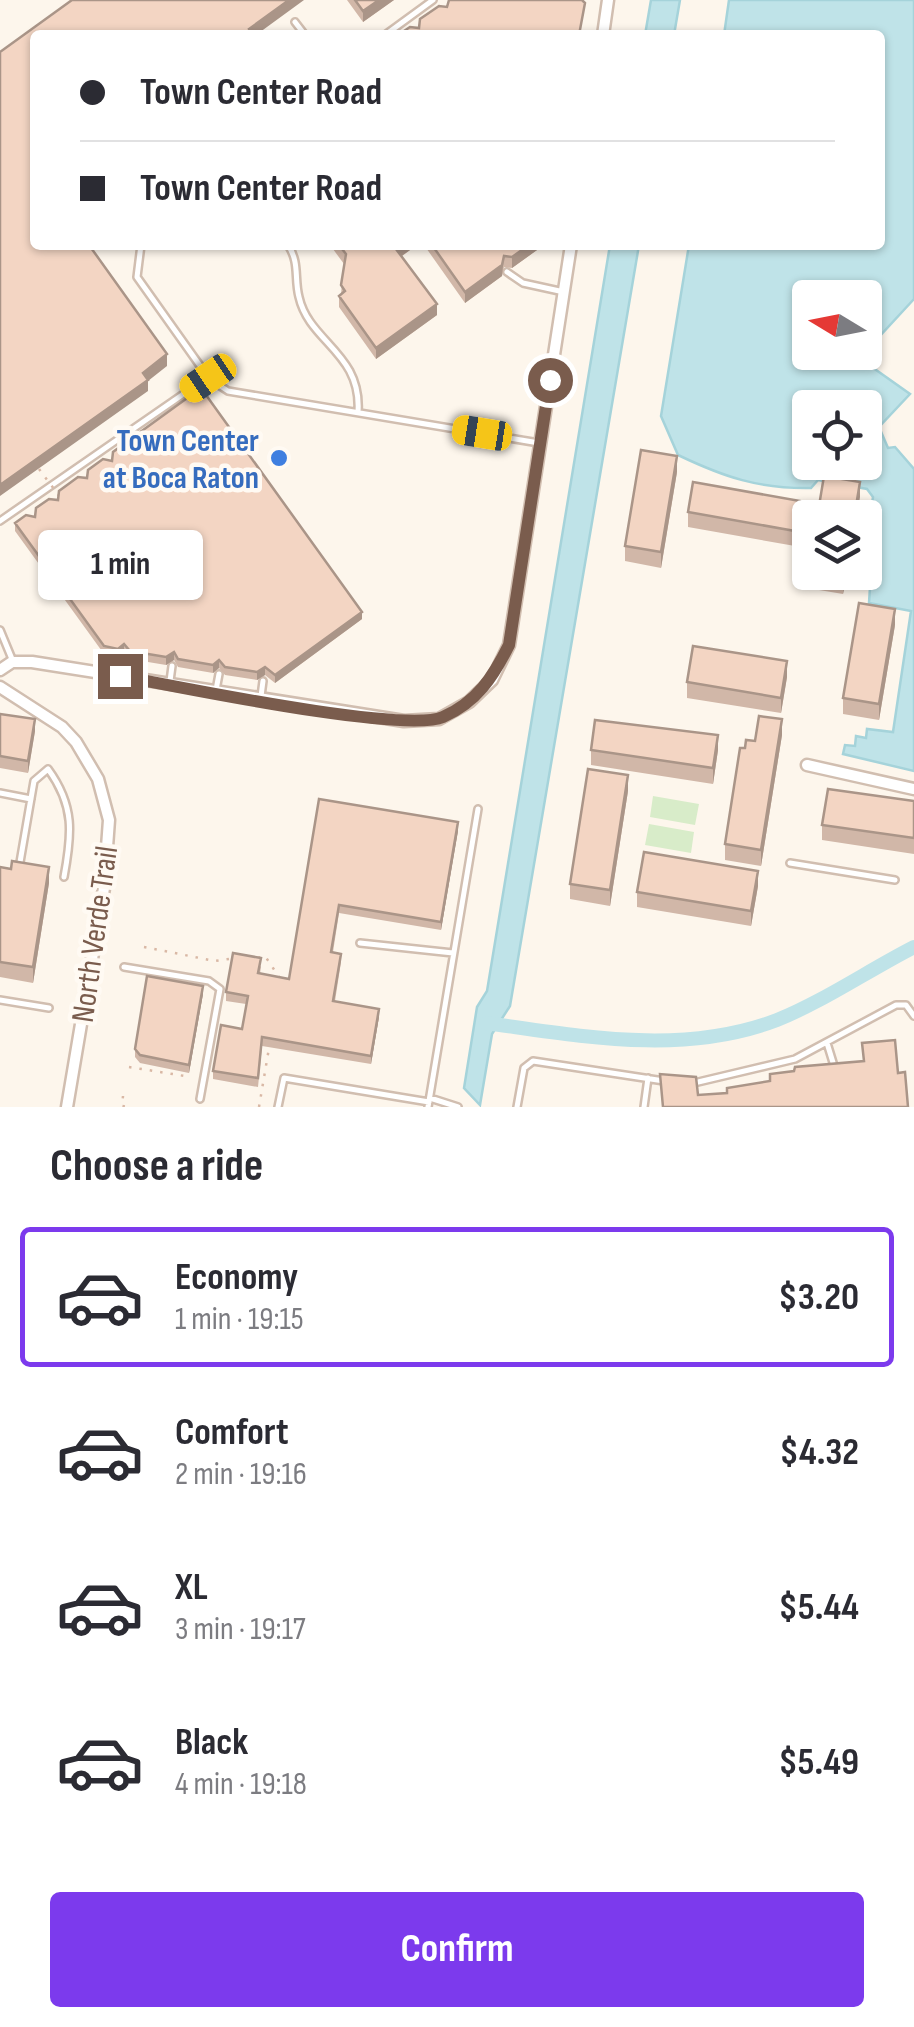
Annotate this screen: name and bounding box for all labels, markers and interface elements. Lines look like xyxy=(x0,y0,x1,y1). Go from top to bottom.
text: Town Center Road xyxy=(140,70,382,115)
text: Town Center Road xyxy=(140,166,382,211)
north arrow xyxy=(792,280,882,370)
map controls xyxy=(792,280,882,590)
car xyxy=(175,349,241,407)
route start xyxy=(528,358,573,403)
button: locate xyxy=(792,390,882,480)
car xyxy=(450,413,514,453)
place label: Town Center at Boca Raton xyxy=(103,422,259,498)
marker: Town Center at Boca Raton xyxy=(268,447,290,469)
button: layers xyxy=(792,500,882,590)
callout: 1 min xyxy=(38,531,202,601)
text: 1 min xyxy=(91,545,150,584)
route end xyxy=(98,654,143,699)
street label: North Verde Trail xyxy=(64,844,127,1025)
text: Choose a ride xyxy=(50,1139,263,1194)
icon: car xyxy=(55,1252,145,1342)
text: Economy xyxy=(175,1255,298,1300)
text: $3.20 xyxy=(778,1275,859,1320)
text: 1 min · 19:15 xyxy=(175,1300,303,1339)
icon: car xyxy=(55,1407,145,1497)
text: Comfort xyxy=(175,1410,289,1455)
text: $4.32 xyxy=(780,1430,859,1475)
text: 2 min · 19:16 xyxy=(175,1455,307,1494)
icon: car xyxy=(55,1562,145,1652)
text: XL xyxy=(175,1565,208,1610)
text: $5.44 xyxy=(779,1585,859,1630)
text: 3 min · 19:17 xyxy=(175,1610,306,1649)
icon: car xyxy=(55,1717,145,1807)
text: Black xyxy=(175,1720,248,1765)
text: $5.49 xyxy=(778,1740,859,1785)
text: 4 min · 19:18 xyxy=(175,1765,307,1804)
button: Confirm xyxy=(50,1892,864,2007)

